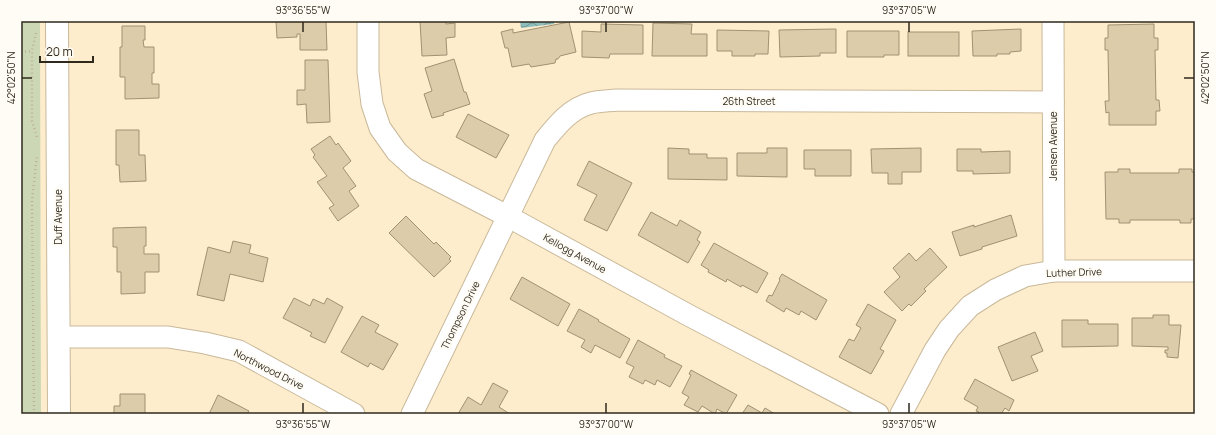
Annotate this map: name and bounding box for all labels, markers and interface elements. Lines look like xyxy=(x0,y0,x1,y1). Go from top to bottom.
text: 93°36'55"W xyxy=(276,3,331,17)
text: 93°37'00"W xyxy=(579,3,634,17)
text: 93°37'05"W xyxy=(882,3,937,17)
scale bar xyxy=(40,38,93,64)
text: 20 m xyxy=(46,43,73,60)
text: 42°02'50"N xyxy=(4,52,18,104)
text: 42°02'50"N xyxy=(1198,52,1212,104)
street label: 26th Street xyxy=(722,94,776,108)
street label: Jensen Avenue xyxy=(1046,111,1060,181)
street label: Duff Avenue xyxy=(51,189,65,245)
street label: Kellogg Avenue xyxy=(541,230,609,276)
street label: Luther Drive xyxy=(1046,264,1102,280)
street label: Thompson Drive xyxy=(437,278,483,352)
street label: Northwood Drive xyxy=(232,345,307,393)
text: 93°36'55"W xyxy=(276,417,331,431)
text: 93°37'00"W xyxy=(579,417,634,431)
text: 93°37'05"W xyxy=(882,417,937,431)

